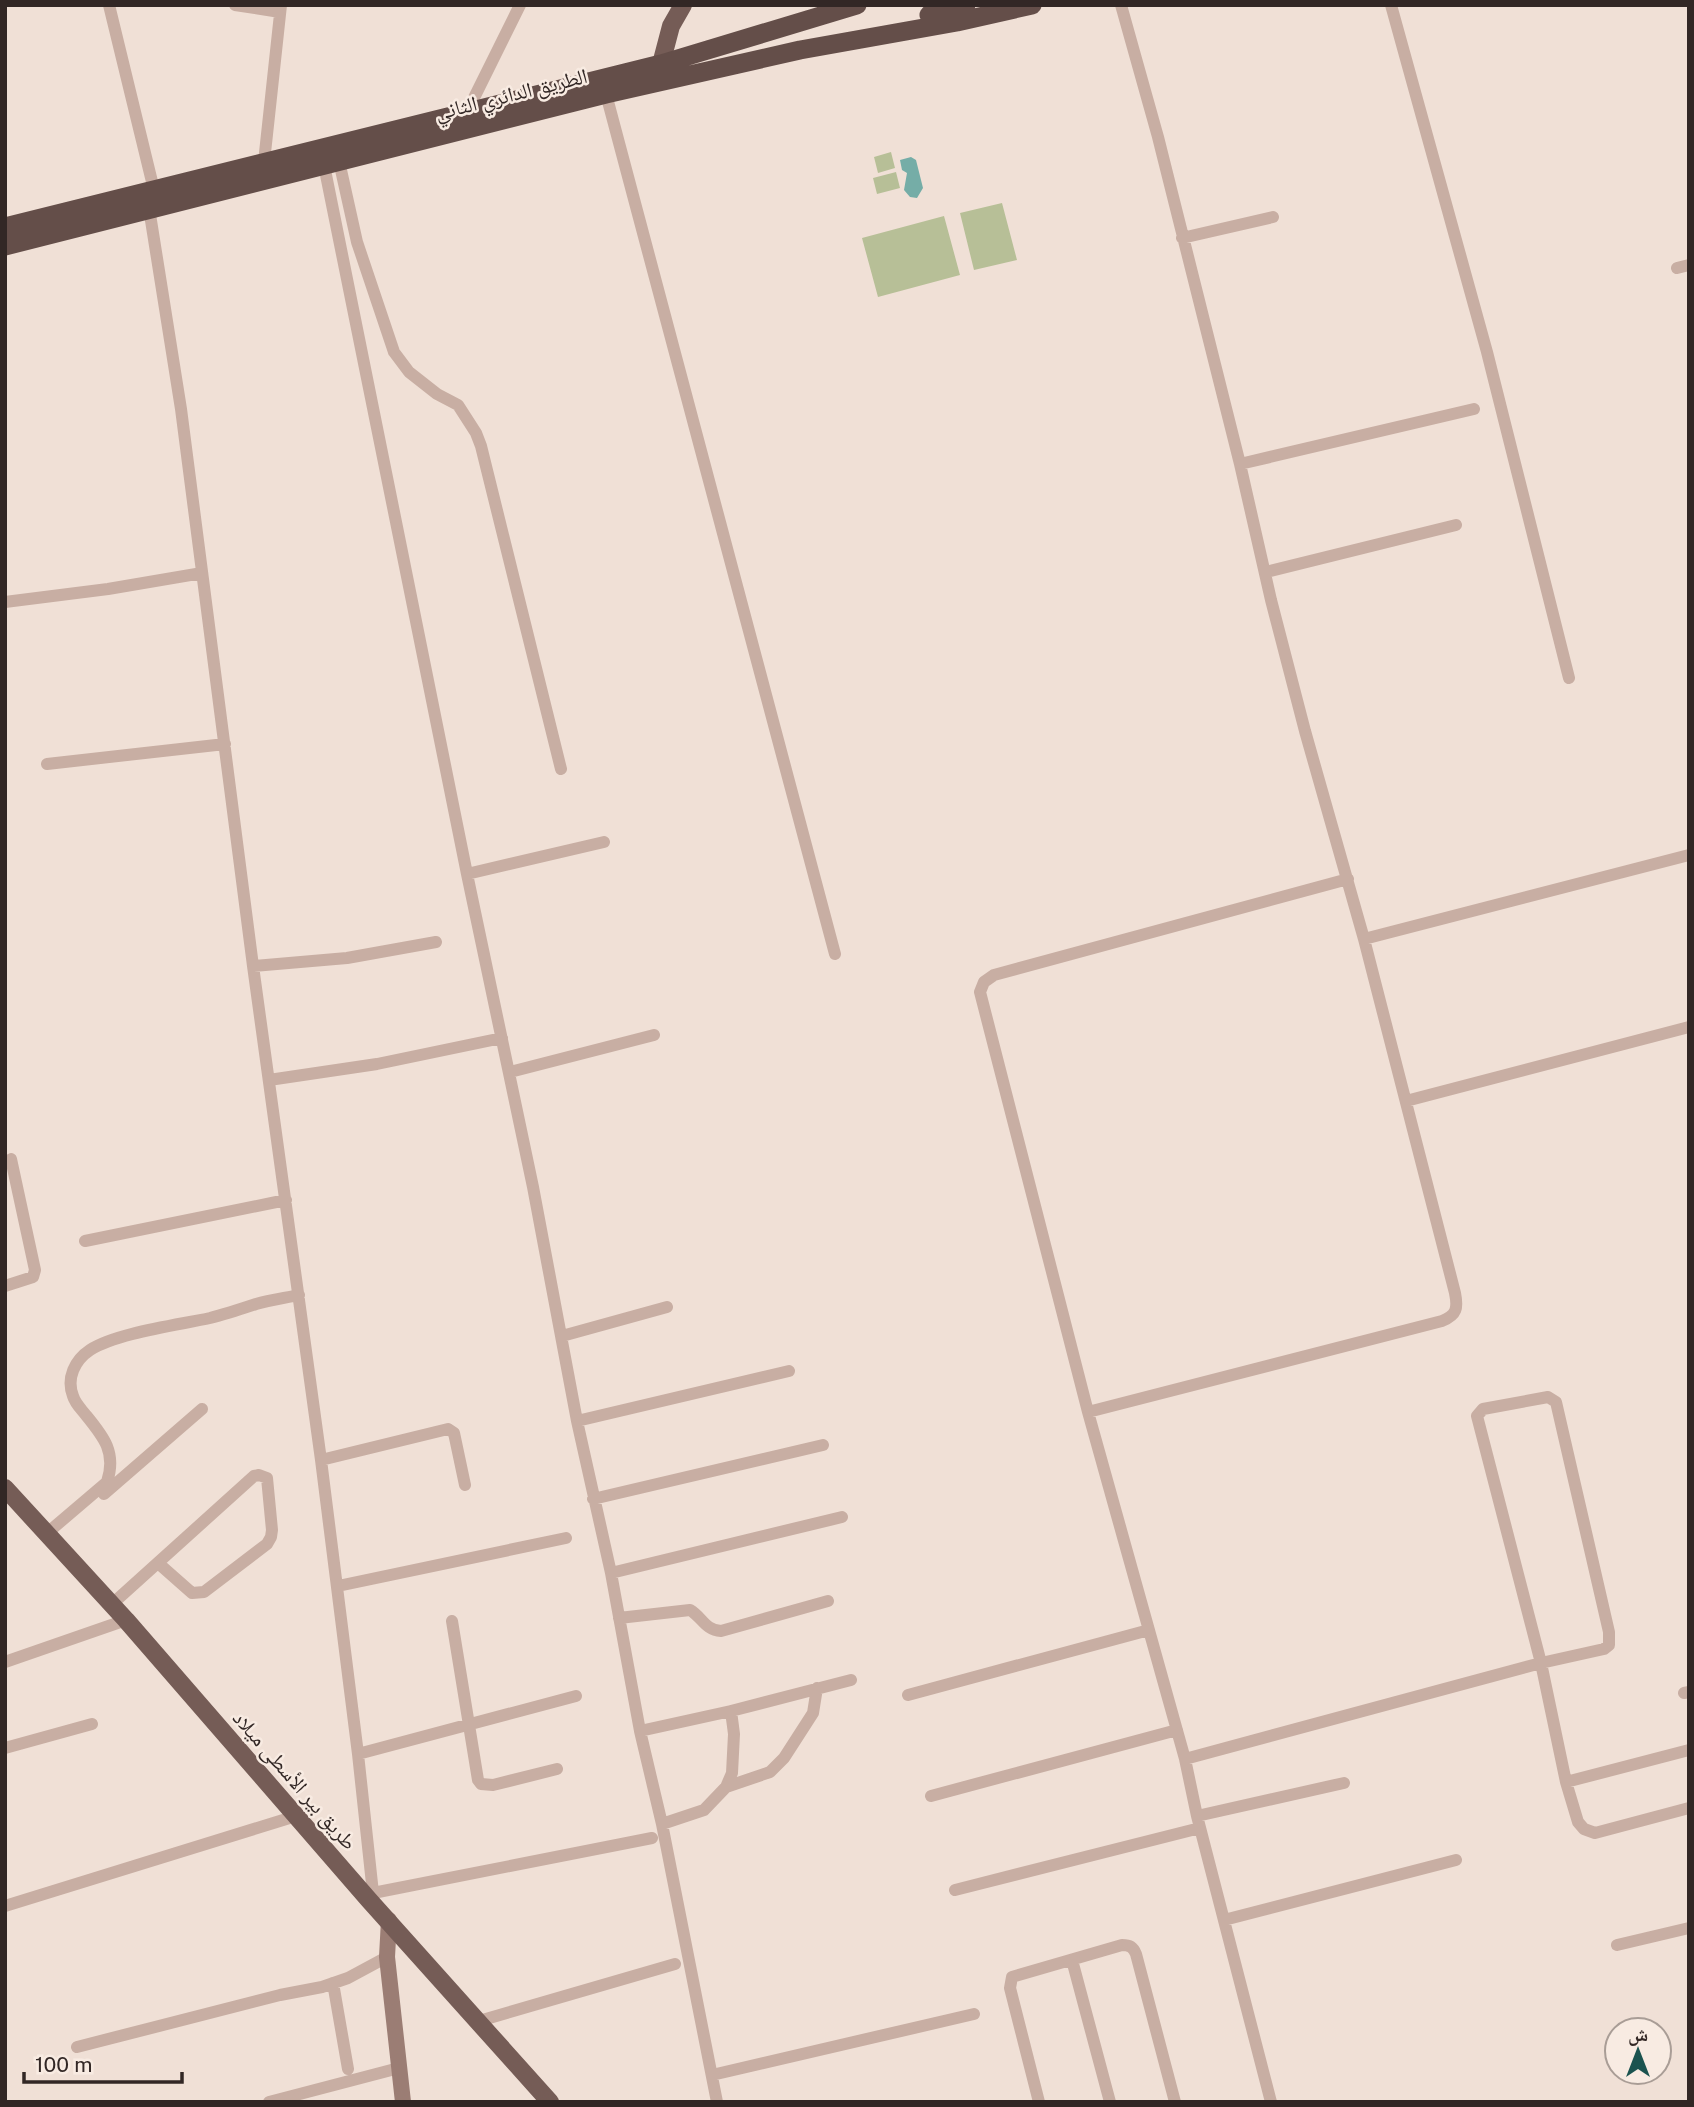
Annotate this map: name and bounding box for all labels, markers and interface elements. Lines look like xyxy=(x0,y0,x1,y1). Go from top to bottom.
street label: الطريق الدائري الثاني xyxy=(432,63,591,129)
street label: طريق بير الأسطى ميلاد xyxy=(227,1705,362,1855)
north arrow xyxy=(1603,2016,1673,2086)
text: ش xyxy=(1628,2023,1648,2046)
scale bar xyxy=(24,2040,182,2084)
text: 100 m xyxy=(35,2052,92,2077)

